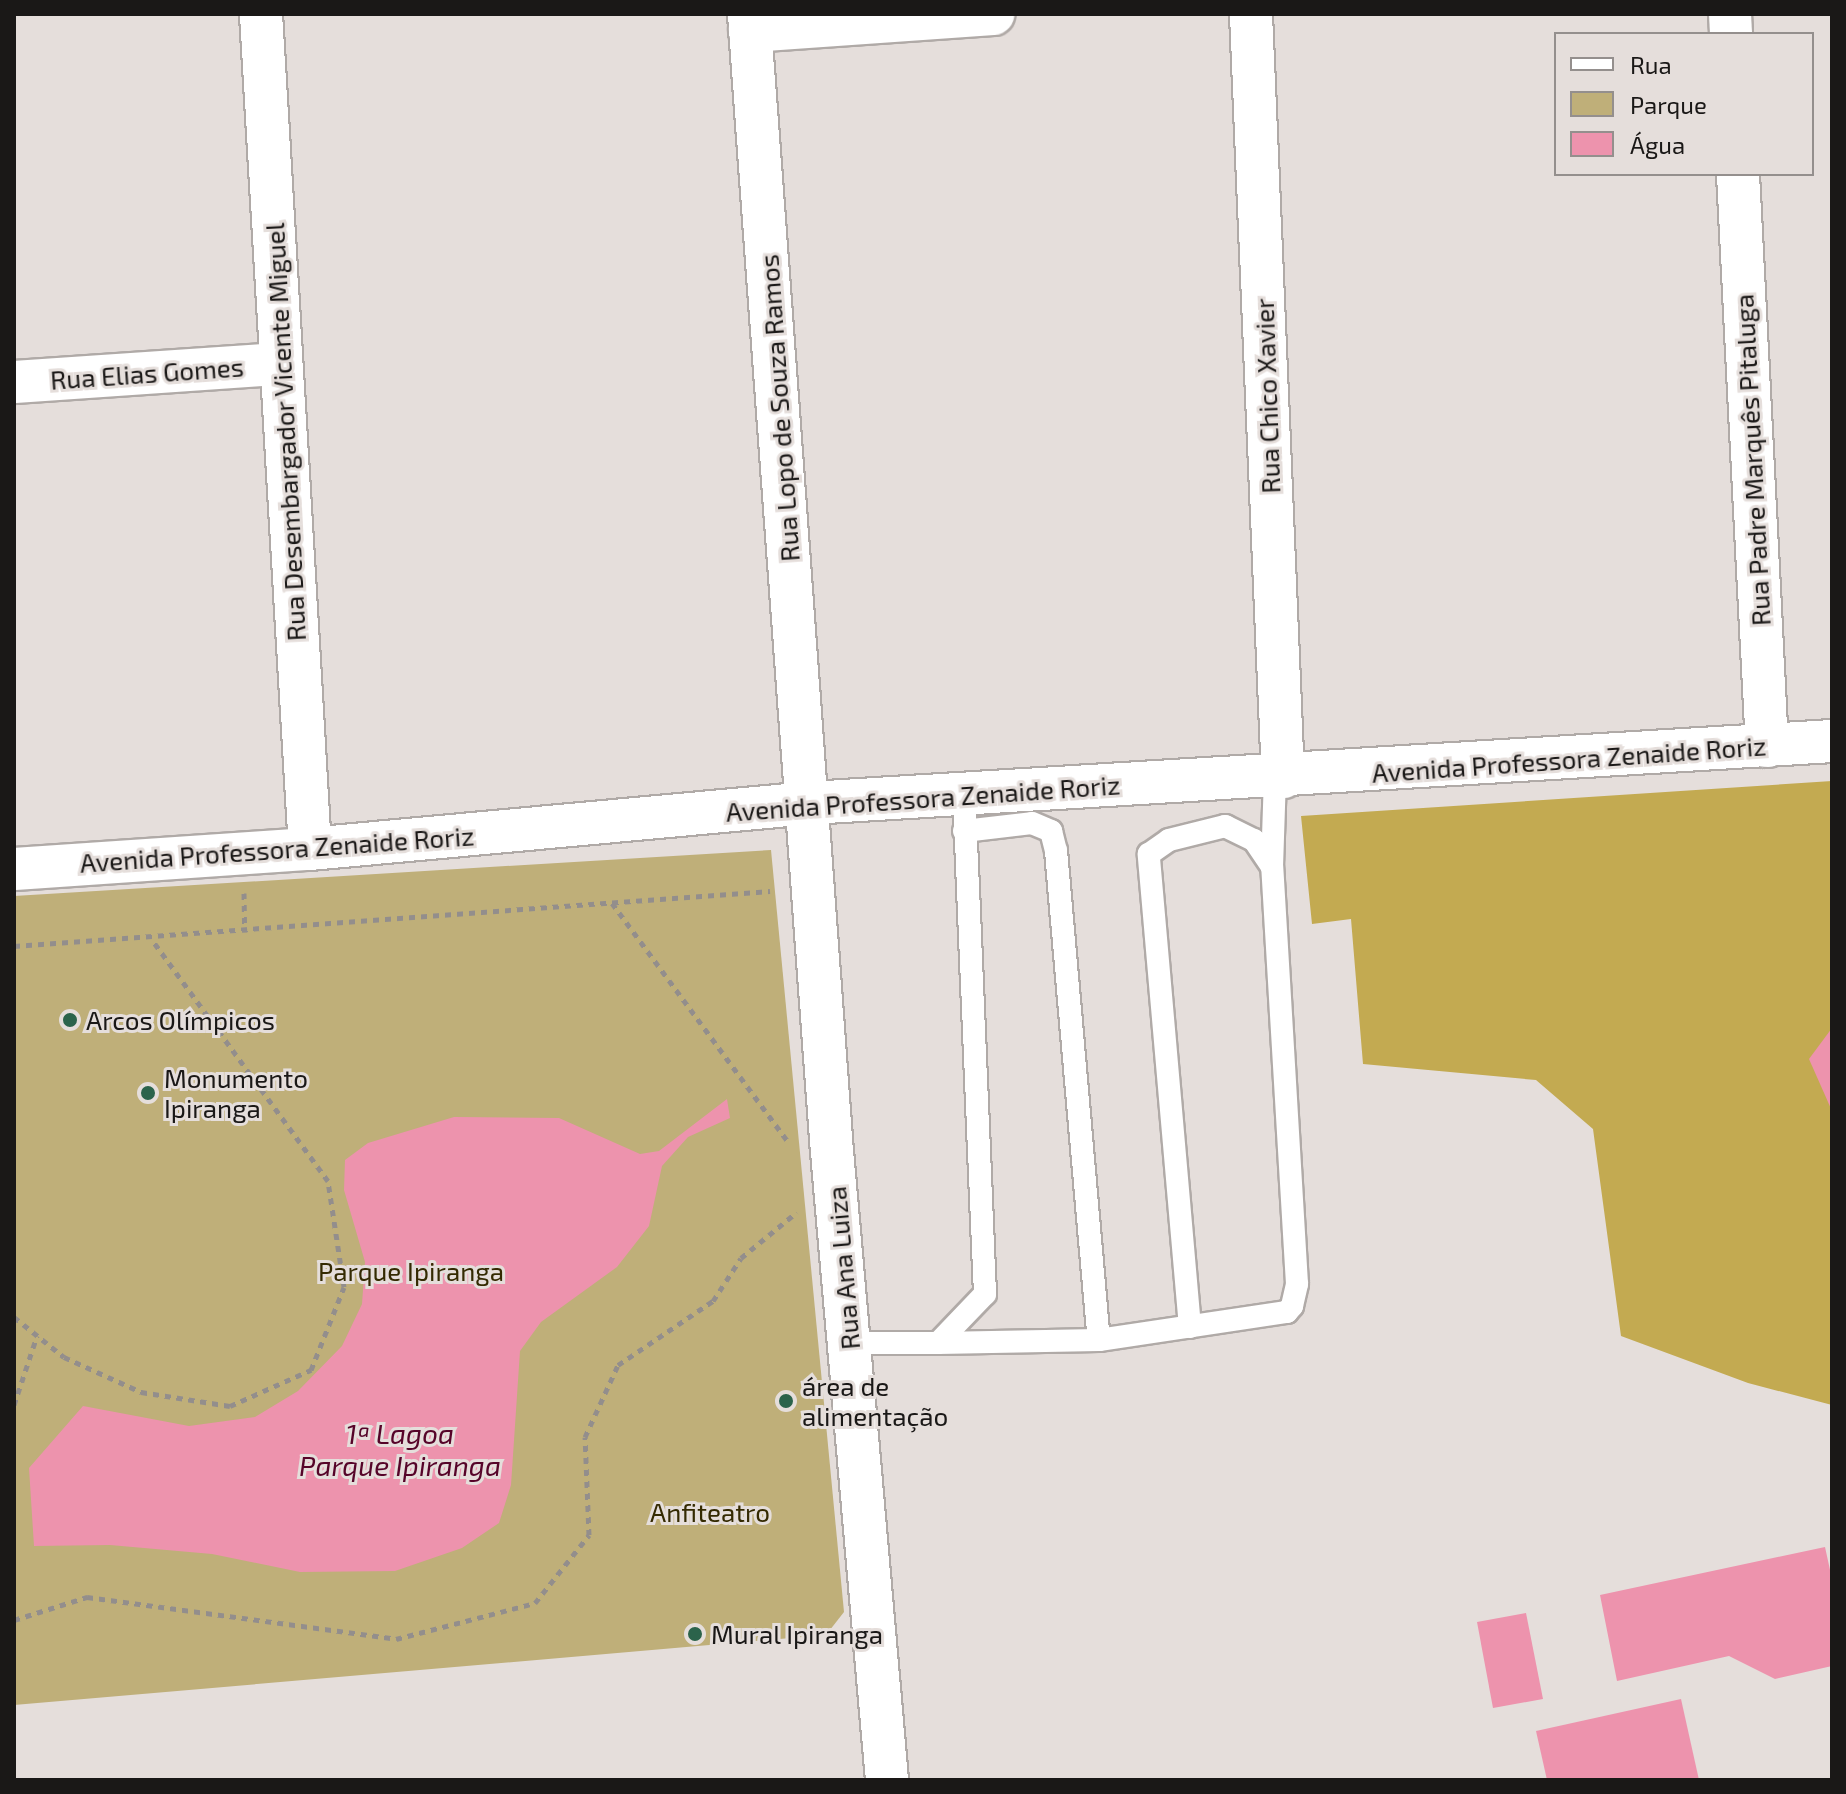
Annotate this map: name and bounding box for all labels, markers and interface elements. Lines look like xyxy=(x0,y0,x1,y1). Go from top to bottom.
legend xyxy=(1554,32,1814,176)
text: Rua xyxy=(1630,50,1672,79)
text: Parque xyxy=(1630,90,1707,119)
text: Água xyxy=(1630,130,1685,159)
street label: Rua Desembargador Vicente Miguel xyxy=(258,222,312,642)
street label: Rua Lopo de Souza Ramos xyxy=(753,253,805,563)
street label: Rua Padre Marquês Pitaluga xyxy=(1728,293,1776,627)
street label: Rua Chico Xavier xyxy=(1248,298,1286,494)
street label: Rua Elias Gomes xyxy=(49,351,245,395)
street label: Avenida Professora Zenaide Roriz xyxy=(1371,730,1767,788)
street label: Avenida Professora Zenaide Roriz xyxy=(725,769,1121,827)
street label: Avenida Professora Zenaide Roriz xyxy=(79,820,475,878)
place label: Arcos Olímpicos xyxy=(86,1004,275,1036)
marker: Arcos Olímpicos xyxy=(61,1011,79,1029)
place label: Monumento Ipiranga xyxy=(164,1062,308,1124)
marker: Monumento Ipiranga xyxy=(139,1084,157,1102)
street label: Rua Ana Luiza xyxy=(820,1185,866,1351)
park label: Parque Ipiranga xyxy=(318,1255,504,1287)
place label: área de alimentação xyxy=(802,1370,948,1432)
marker: área de alimentação xyxy=(777,1392,795,1410)
water label: 1ª Lagoa Parque Ipiranga xyxy=(299,1416,501,1482)
park label: Anfiteatro xyxy=(650,1496,770,1528)
place label: Mural Ipiranga xyxy=(711,1618,884,1650)
marker: Mural Ipiranga xyxy=(686,1625,704,1643)

